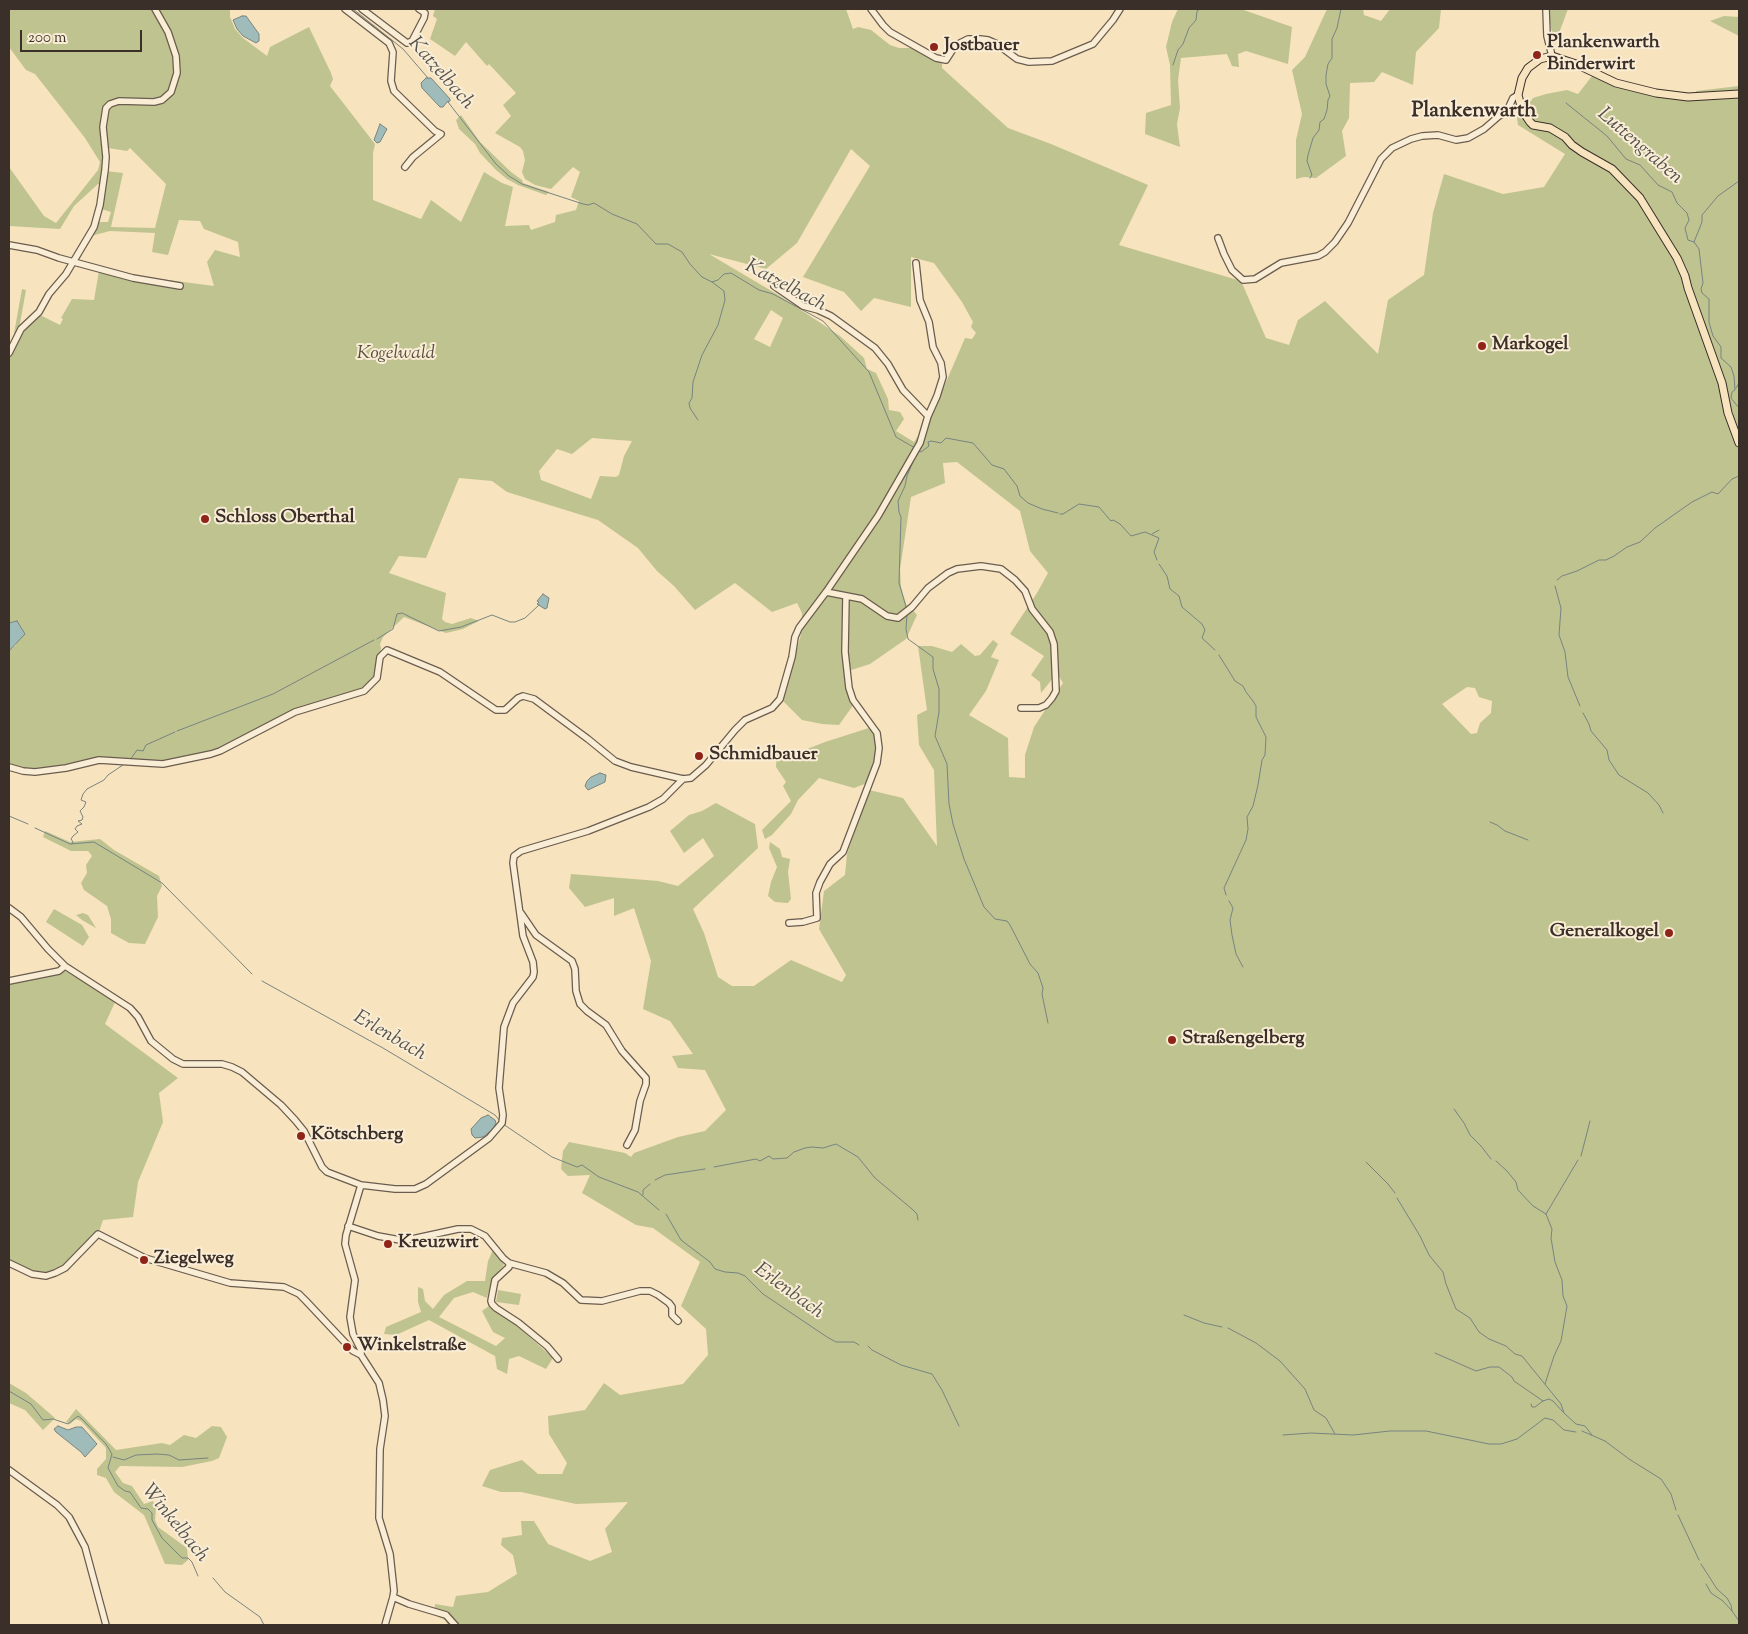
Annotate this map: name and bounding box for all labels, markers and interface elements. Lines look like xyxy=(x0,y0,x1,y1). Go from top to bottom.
scale bar xyxy=(22,20,145,52)
text: 200 m xyxy=(28,28,67,49)
water label: Katzelbach xyxy=(402,33,478,115)
place label: Plankenwarth Binderwirt xyxy=(1547,33,1660,77)
place label: Jostbauer xyxy=(944,36,1019,58)
marker: Jostbauer xyxy=(928,41,940,53)
marker: Plankenwarth Binderwirt xyxy=(1531,49,1543,61)
district label: Plankenwarth xyxy=(1412,99,1536,125)
water label: Luttengraben xyxy=(1591,103,1687,191)
water label: Katzelbach xyxy=(740,256,830,318)
place label: Markogel xyxy=(1492,335,1569,357)
marker: Markogel xyxy=(1476,340,1488,352)
park label: Kogelwald xyxy=(357,344,435,366)
place label: Schloss Oberthal xyxy=(215,508,355,530)
marker: Schloss Oberthal xyxy=(199,513,211,525)
place label: Schmidbauer xyxy=(709,745,818,767)
marker: Schmidbauer xyxy=(693,750,705,762)
place label: Generalkogel xyxy=(1550,922,1659,944)
marker: Generalkogel xyxy=(1663,927,1675,939)
water label: Erlenbach xyxy=(348,1006,430,1068)
place label: Straßengelberg xyxy=(1182,1029,1305,1051)
marker: Straßengelberg xyxy=(1166,1034,1178,1046)
place label: Kötschberg xyxy=(311,1125,403,1147)
marker: Kötschberg xyxy=(295,1130,307,1142)
place label: Kreuzwirt xyxy=(398,1233,479,1255)
marker: Kreuzwirt xyxy=(382,1238,394,1250)
place label: Ziegelweg xyxy=(154,1249,234,1271)
marker: Ziegelweg xyxy=(138,1254,150,1266)
water label: Erlenbach xyxy=(748,1259,828,1325)
place label: Winkelstraße xyxy=(357,1336,466,1358)
marker: Winkelstraße xyxy=(341,1341,353,1353)
water label: Winkelbach xyxy=(135,1480,213,1568)

